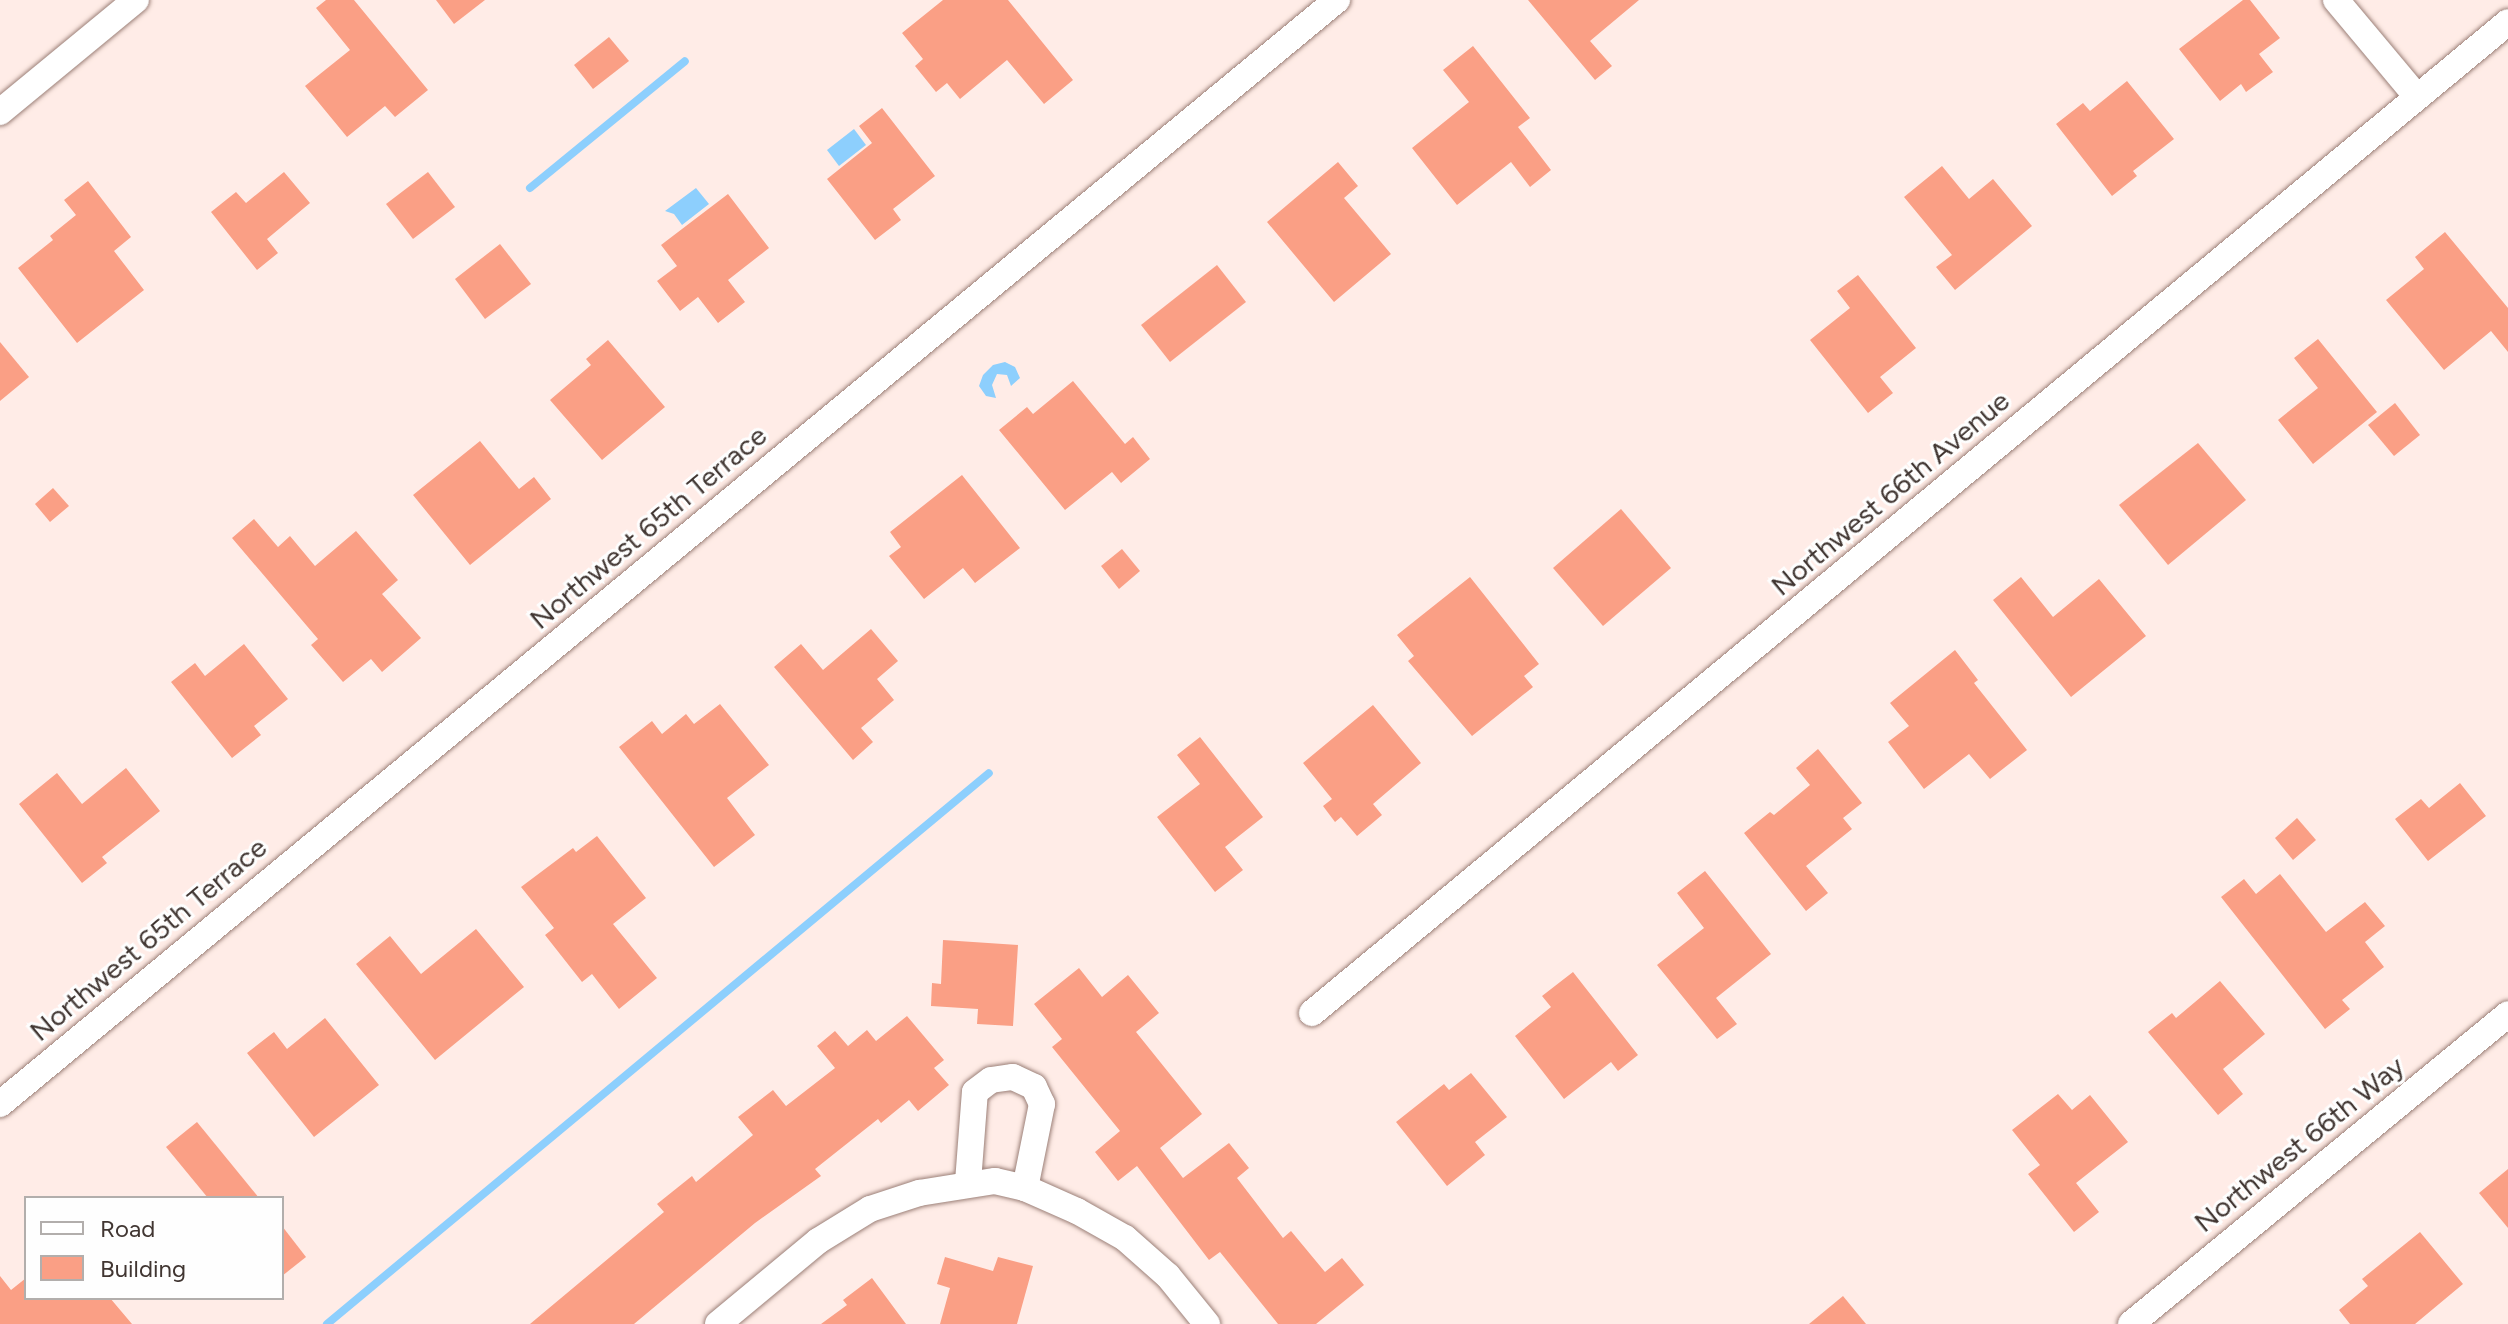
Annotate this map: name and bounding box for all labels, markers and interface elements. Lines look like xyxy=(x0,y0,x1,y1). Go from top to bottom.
street label: Northwest 66th Avenue xyxy=(1764,384,2016,602)
street label: Northwest 65th Terrace xyxy=(523,418,773,636)
street label: Northwest 65th Terrace xyxy=(23,830,273,1048)
street label: Northwest 66th Way xyxy=(2187,1049,2411,1239)
legend xyxy=(24,1196,284,1300)
text: Road xyxy=(100,1214,155,1243)
text: Building xyxy=(100,1254,186,1283)

